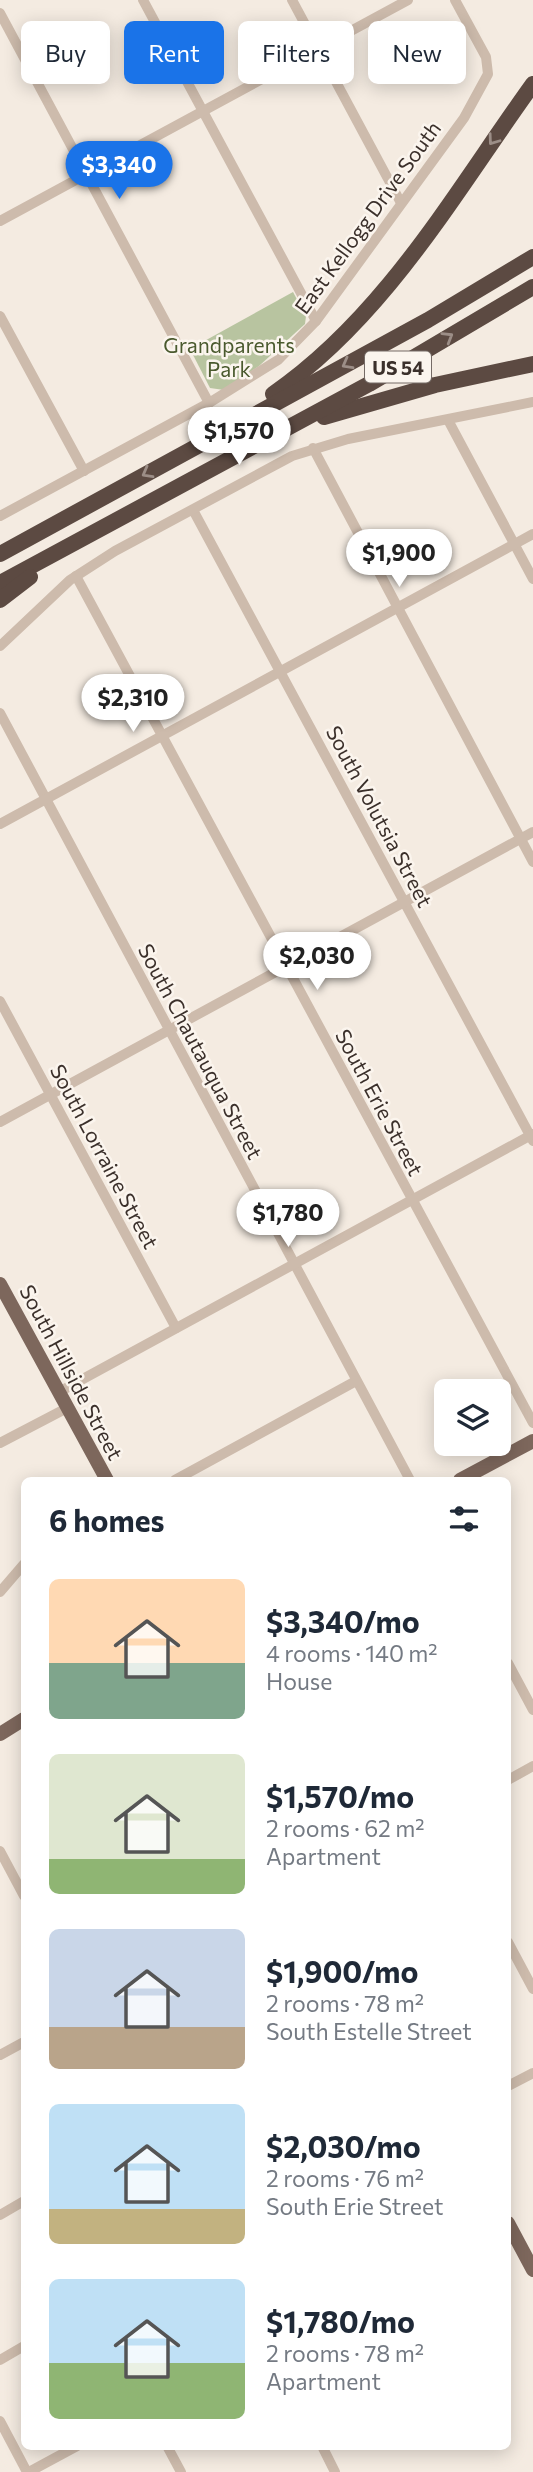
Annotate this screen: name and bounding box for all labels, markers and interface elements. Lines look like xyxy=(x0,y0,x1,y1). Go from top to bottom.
chip: Buy xyxy=(21,21,110,84)
chip: Rent xyxy=(124,21,224,84)
chip: Filters xyxy=(238,21,354,84)
chip: New xyxy=(368,21,466,84)
street label: East Kellogg Drive South xyxy=(289,116,445,318)
one-way arrow xyxy=(489,132,501,145)
pin: $3,340 xyxy=(62,142,176,201)
text: $3,340 xyxy=(82,150,156,178)
park label: Grandparents Park xyxy=(163,332,295,381)
one-way arrow xyxy=(441,333,454,346)
road number: US 54 xyxy=(365,352,431,382)
one-way arrow xyxy=(341,356,354,369)
pin: $1,570 xyxy=(182,407,296,467)
text: $1,570 xyxy=(204,416,274,444)
one-way arrow xyxy=(142,465,154,478)
pin: $1,900 xyxy=(342,530,456,589)
text: $1,900 xyxy=(362,538,436,566)
pin: $2,310 xyxy=(76,674,190,734)
text: $2,310 xyxy=(97,683,169,711)
street label: South Volutsia Street xyxy=(322,721,438,911)
pin: $2,030 xyxy=(260,932,374,992)
street label: South Chautauqua Street xyxy=(134,939,268,1163)
text: $2,030 xyxy=(279,941,355,969)
street label: South Erie Street xyxy=(331,1025,429,1179)
street label: South Lorraine Street xyxy=(46,1060,164,1252)
pin: $1,780 xyxy=(231,1190,345,1249)
text: $1,780 xyxy=(252,1198,324,1226)
street label: South Hillside Street xyxy=(15,1280,129,1464)
map controls xyxy=(434,1379,511,1456)
button: layers xyxy=(434,1379,511,1456)
icon: filters xyxy=(445,1500,483,1538)
text: 6 homes xyxy=(49,1501,164,1538)
text: $3,340/mo xyxy=(266,1602,420,1639)
icon: home xyxy=(105,1607,189,1691)
text: 4 rooms · 140 m² xyxy=(266,1639,438,1667)
text: House xyxy=(266,1667,332,1695)
text: $1,570/mo xyxy=(266,1777,414,1814)
icon: home xyxy=(105,1782,189,1866)
text: 2 rooms · 62 m² xyxy=(266,1814,425,1842)
text: Apartment xyxy=(266,1842,381,1870)
text: $1,900/mo xyxy=(266,1952,418,1989)
icon: home xyxy=(105,1957,189,2041)
text: 2 rooms · 78 m² xyxy=(266,1989,424,2017)
text: South Estelle Street xyxy=(266,2017,472,2045)
text: $2,030/mo xyxy=(266,2127,421,2164)
icon: home xyxy=(105,2132,189,2216)
text: 2 rooms · 76 m² xyxy=(266,2164,424,2192)
text: South Erie Street xyxy=(266,2192,443,2220)
text: $1,780/mo xyxy=(266,2302,415,2339)
icon: home xyxy=(105,2307,189,2391)
text: 2 rooms · 78 m² xyxy=(266,2339,424,2367)
text: Apartment xyxy=(266,2367,381,2395)

